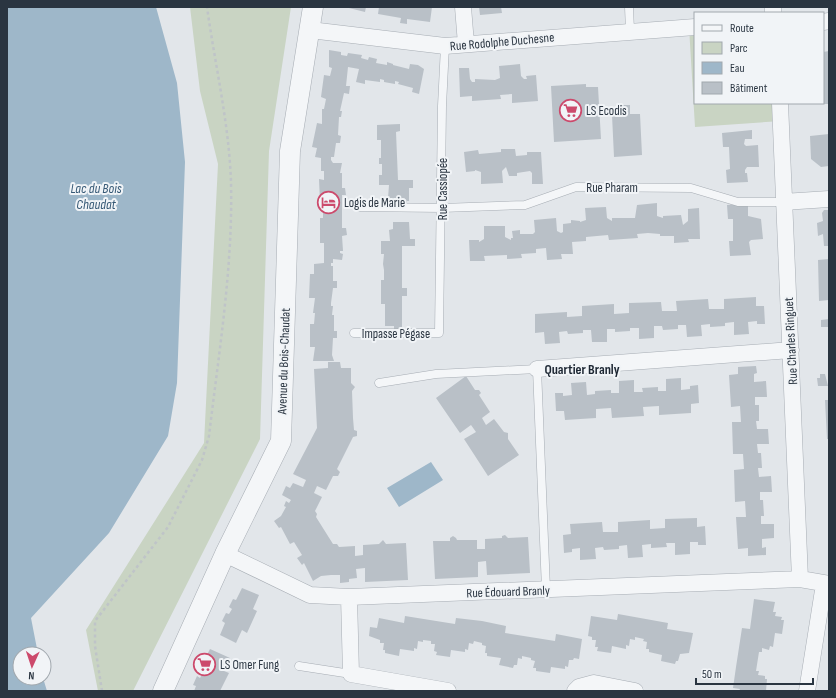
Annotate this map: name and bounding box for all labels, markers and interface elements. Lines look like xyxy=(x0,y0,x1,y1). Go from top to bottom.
legend xyxy=(694,12,824,104)
text: Route xyxy=(730,21,754,36)
street label: Rue Rodolphe Duchesne xyxy=(449,29,555,55)
text: Parc xyxy=(730,41,748,56)
text: Eau xyxy=(730,61,744,76)
text: Bâtiment xyxy=(730,81,768,96)
supermarket icon: LS Ecodis xyxy=(558,97,584,123)
place label: LS Ecodis xyxy=(586,103,627,119)
street label: Rue Cassiopée xyxy=(435,158,451,220)
water label: Lac du Bois Chaudat xyxy=(70,180,122,213)
street label: Rue Pharam xyxy=(586,180,638,196)
hotel icon: Logis de Marie xyxy=(316,189,342,215)
place label: Logis de Marie xyxy=(344,195,405,211)
street label: Rue Charles Ringuet xyxy=(781,297,801,385)
street label: Avenue du Bois-Chaudat xyxy=(274,308,294,416)
street label: Impasse Pégase xyxy=(362,326,430,342)
district label: Quartier Branly xyxy=(544,361,620,378)
street label: Rue Édouard Branly xyxy=(466,583,550,601)
north arrow xyxy=(12,646,52,686)
supermarket icon: LS Omer Fung xyxy=(191,651,217,677)
place label: LS Omer Fung xyxy=(220,657,279,673)
scale bar xyxy=(696,660,813,686)
text: 50 m xyxy=(702,667,722,682)
text: N xyxy=(28,669,35,682)

